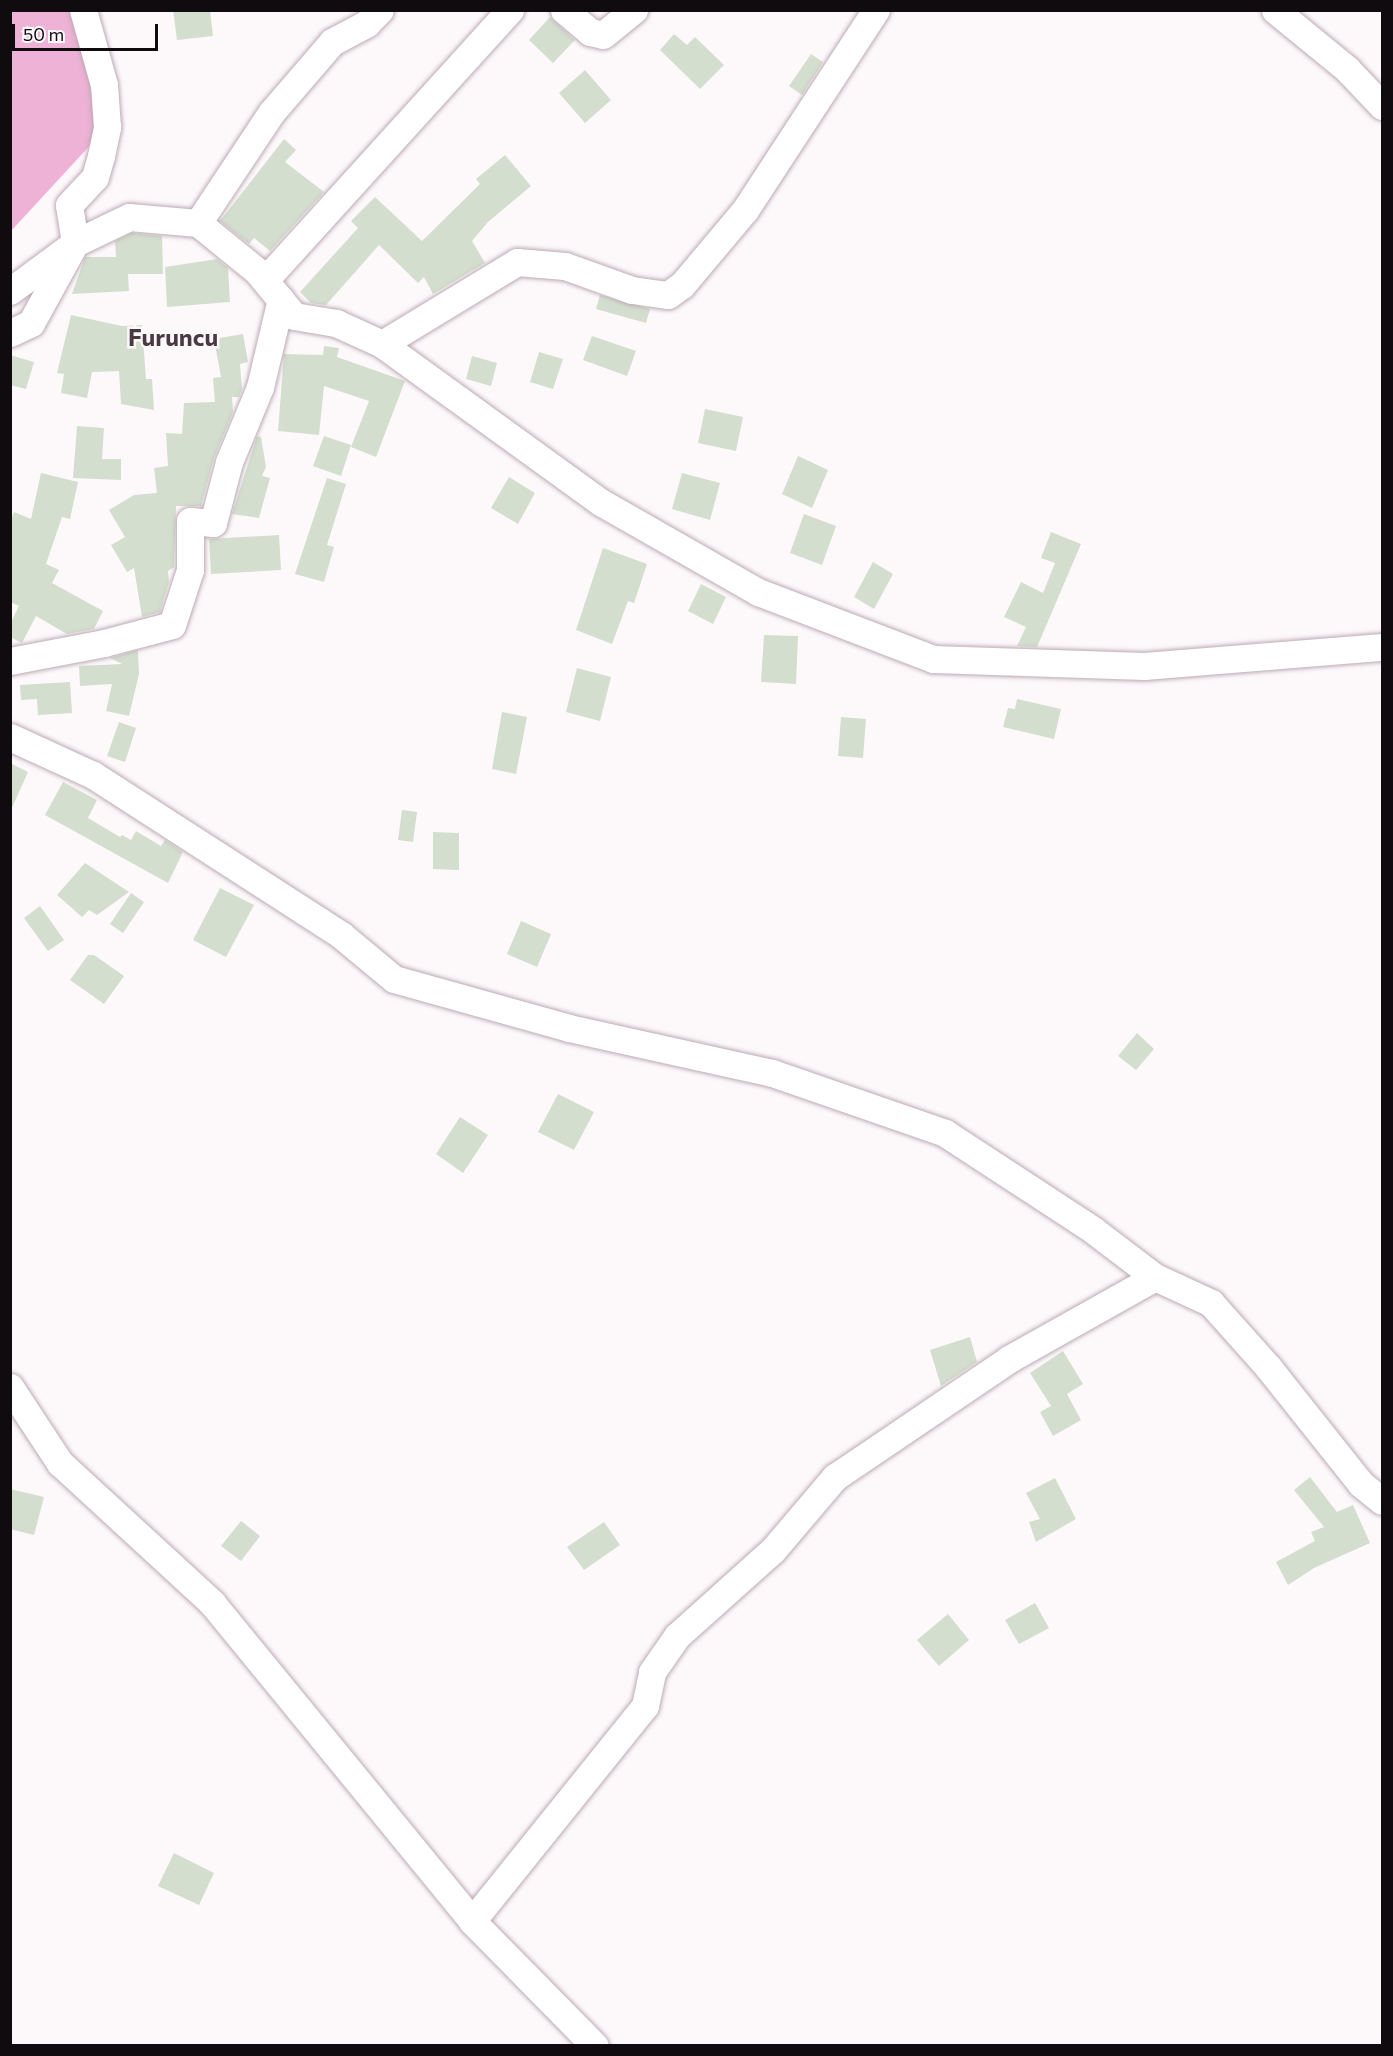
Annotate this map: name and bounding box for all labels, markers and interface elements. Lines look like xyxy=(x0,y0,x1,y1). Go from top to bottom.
scale bar xyxy=(15,12,160,50)
text: 50 m xyxy=(23,23,64,45)
district label: Furuncu xyxy=(128,323,218,351)

